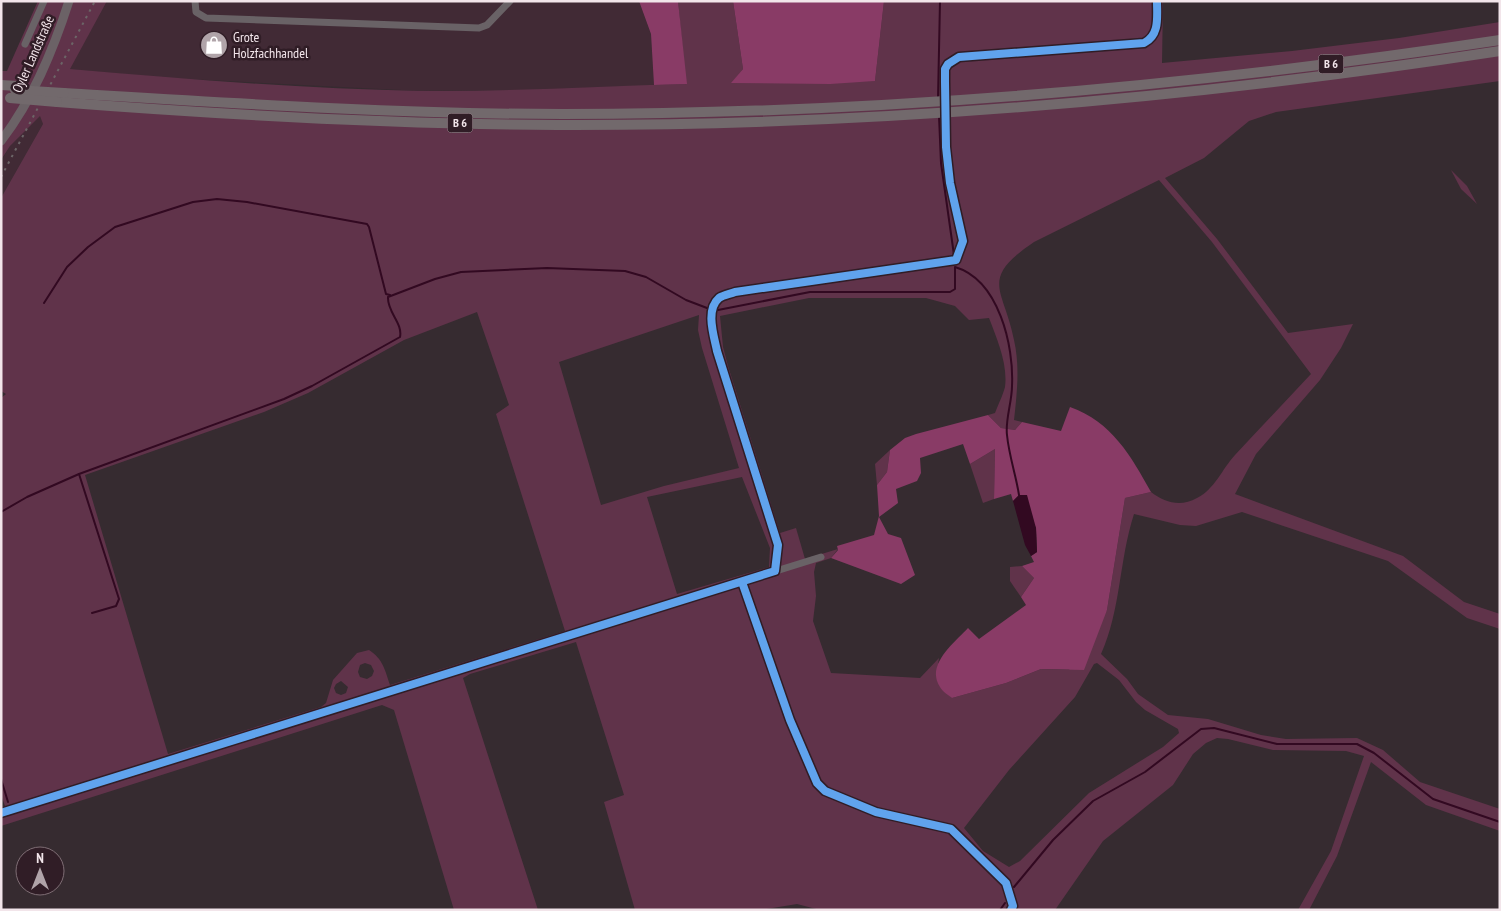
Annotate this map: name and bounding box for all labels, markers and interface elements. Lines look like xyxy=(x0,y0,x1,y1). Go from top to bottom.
street label: Oyler Landstraße xyxy=(8,12,58,95)
place label: Grote Holzfachhandel xyxy=(233,28,309,62)
shop icon: Grote Holzfachhandel xyxy=(199,30,229,60)
road number: B 6 xyxy=(1318,54,1344,74)
road number: B 6 xyxy=(448,114,472,132)
north arrow xyxy=(15,846,65,896)
text: N xyxy=(36,849,44,867)

